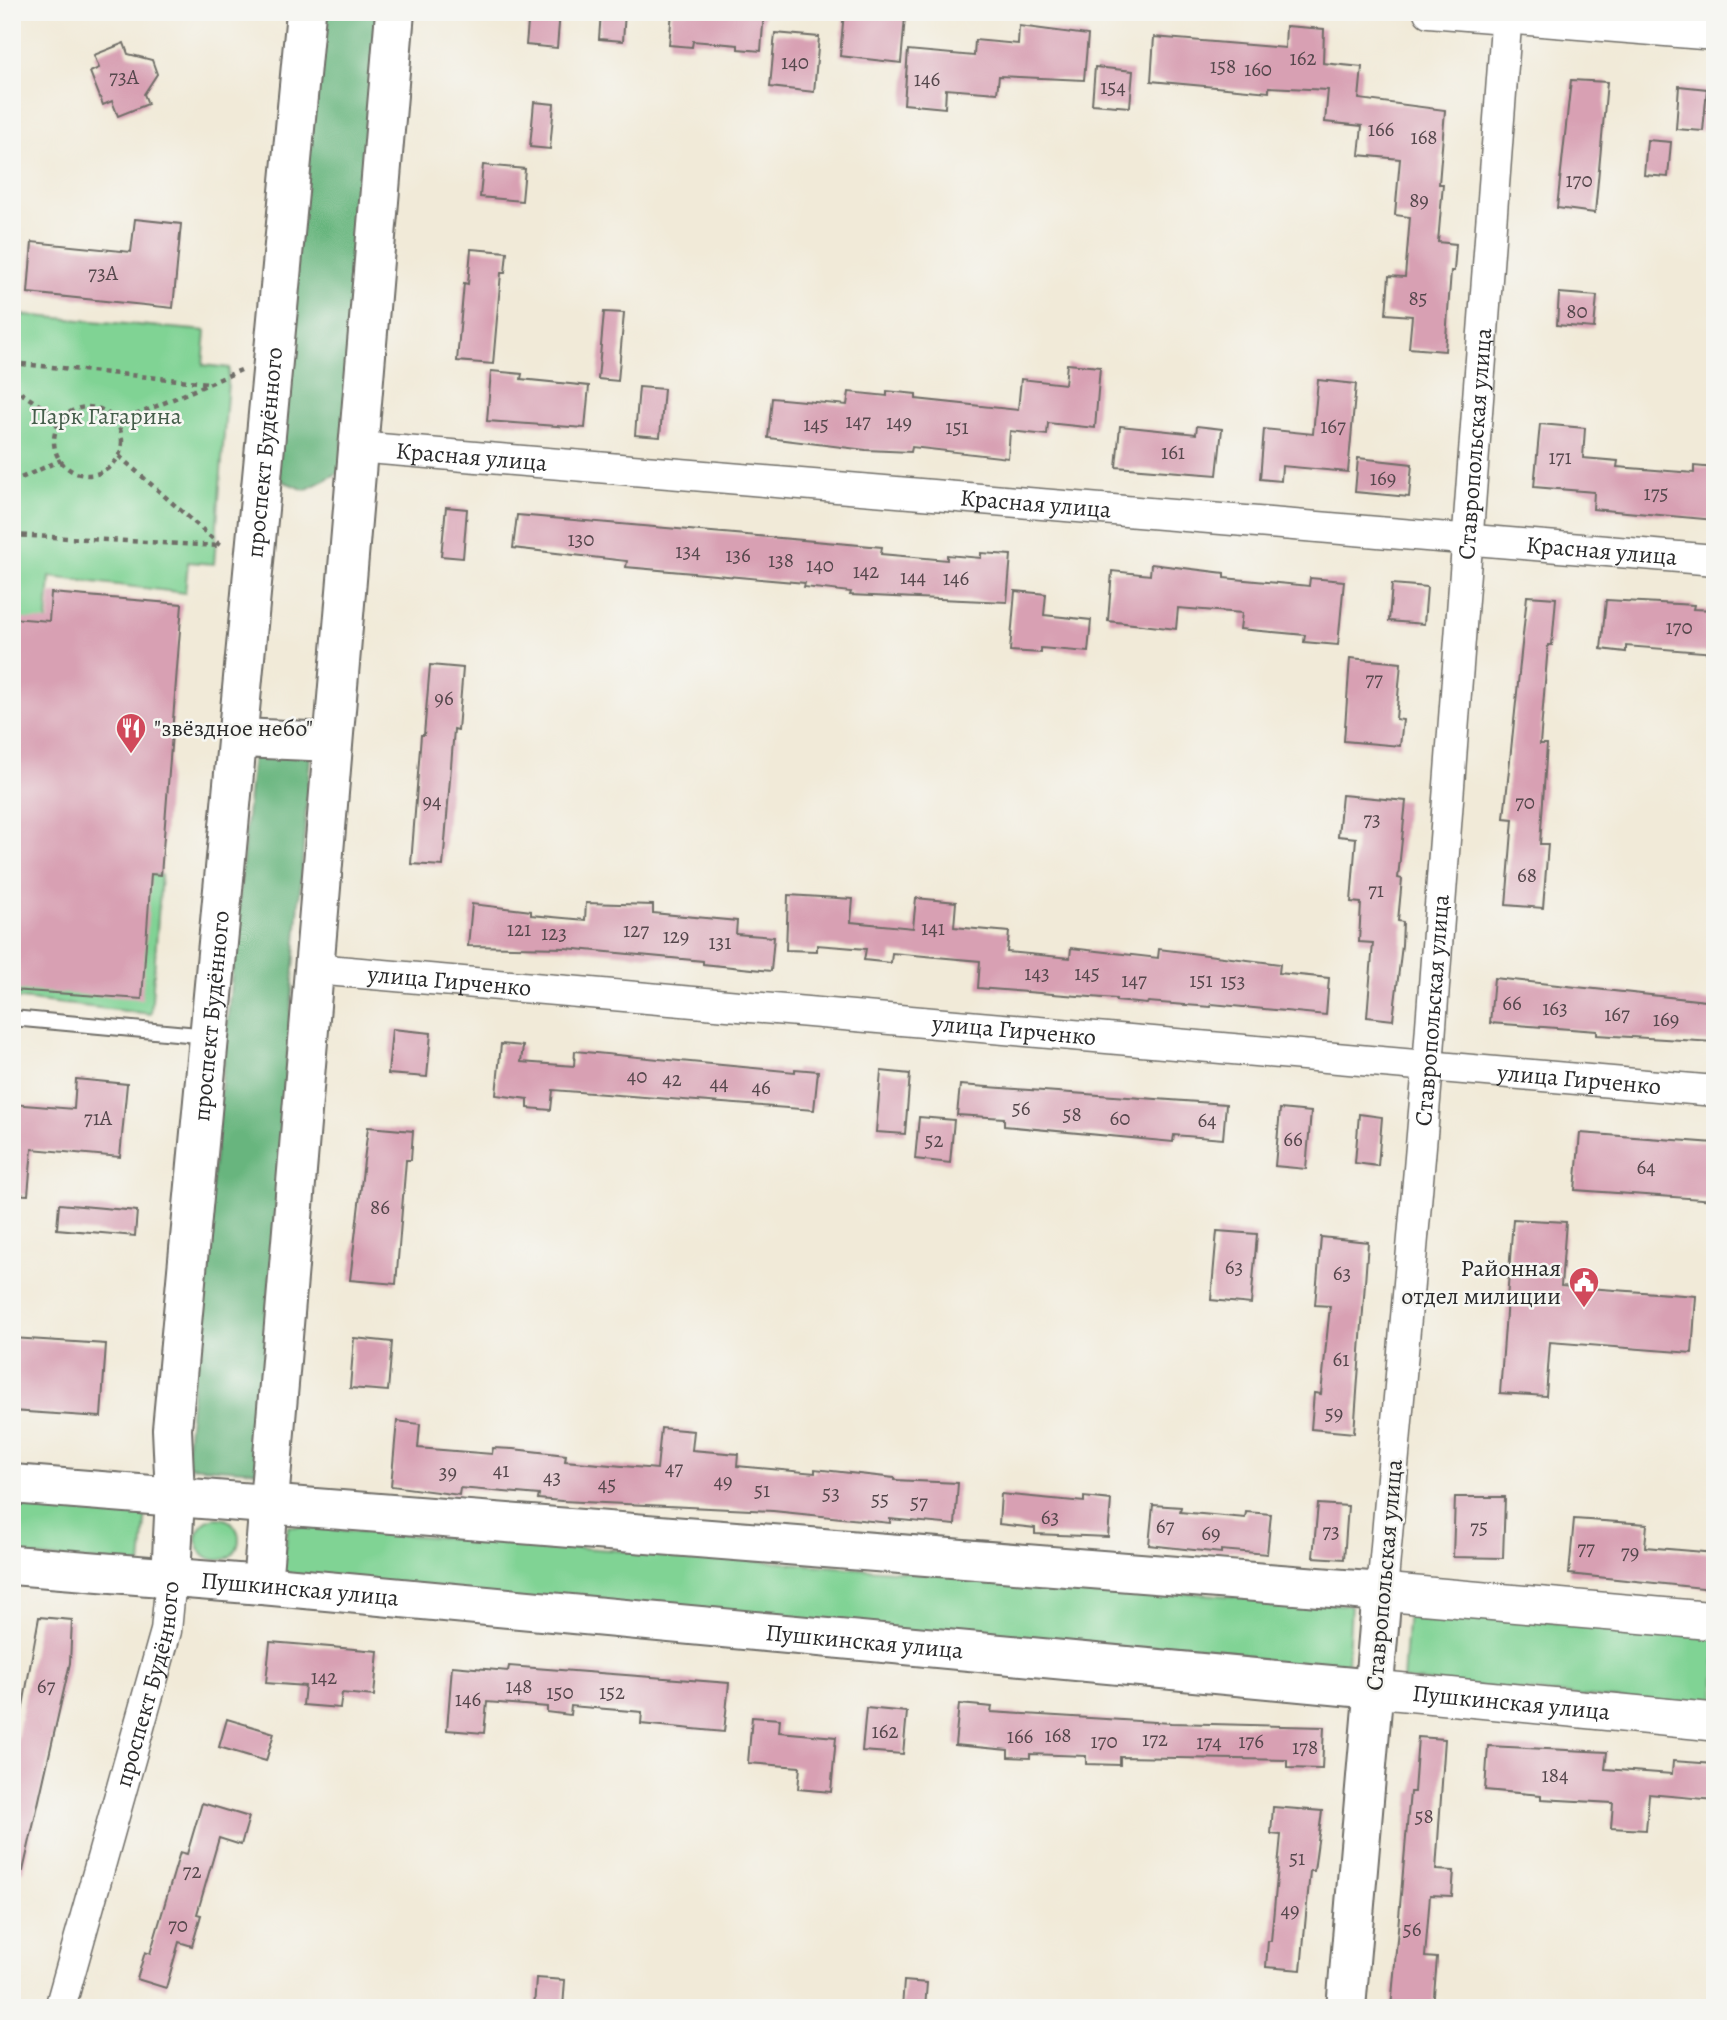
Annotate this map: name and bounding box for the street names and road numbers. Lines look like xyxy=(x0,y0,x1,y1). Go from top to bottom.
street label: Ставропольская улица xyxy=(1450,327,1499,561)
street label: проспект Будённого xyxy=(238,346,290,559)
street label: Красная улица xyxy=(395,434,549,479)
street label: Красная улица xyxy=(959,481,1113,526)
street label: Красная улица xyxy=(1525,528,1679,573)
street label: Ставропольская улица xyxy=(1407,893,1457,1127)
street label: проспект Будённого xyxy=(185,909,237,1123)
street label: улица Гирченко xyxy=(365,958,533,1004)
street label: улица Гирченко xyxy=(930,1007,1098,1053)
street label: улица Гирченко xyxy=(1495,1056,1662,1102)
street label: Ставропольская улица xyxy=(1358,1458,1410,1692)
street label: Пушкинская улица xyxy=(200,1564,400,1614)
street label: проспект Будённого xyxy=(107,1580,187,1791)
street label: Пушкинская улица xyxy=(764,1616,965,1667)
street label: Пушкинская улица xyxy=(1411,1677,1612,1728)

